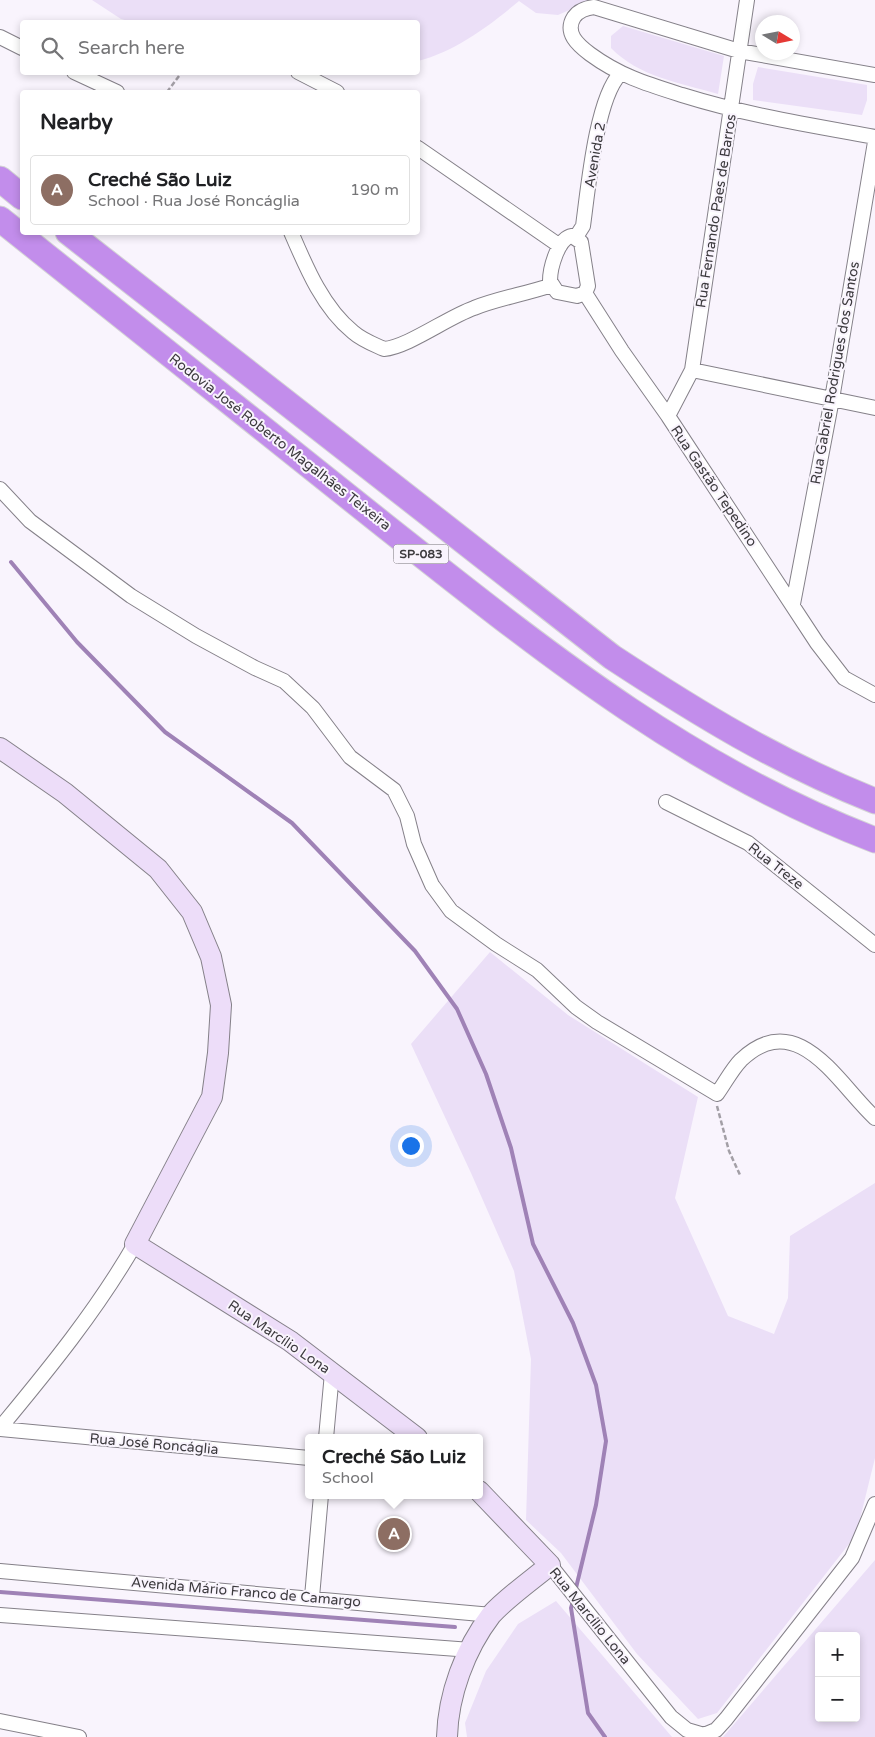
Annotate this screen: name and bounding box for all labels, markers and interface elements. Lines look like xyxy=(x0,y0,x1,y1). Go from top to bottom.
north arrow xyxy=(755,15,800,60)
search box xyxy=(20,20,420,75)
icon: search xyxy=(38,34,66,62)
text: Search here xyxy=(78,37,185,59)
text: Nearby xyxy=(40,110,113,135)
street label: Rua Fernando Paes de Barros xyxy=(692,113,740,309)
street label: Avenida 2 xyxy=(581,121,609,189)
text: Creché São Luiz xyxy=(88,169,232,191)
text: A xyxy=(51,180,63,200)
text: 190 m xyxy=(350,180,399,200)
text: School · Rua José Roncáglia xyxy=(88,191,300,211)
street label: Rua Gabriel Rodrigues dos Santos xyxy=(807,260,863,486)
street label: Rodovia José Roberto Magalhães Teixeira xyxy=(166,350,394,534)
street label: Rua Gastão Tepedino xyxy=(667,422,761,550)
road number: SP-083 xyxy=(394,544,448,564)
street label: Rua Treze xyxy=(745,839,807,893)
your location xyxy=(398,1133,424,1159)
street label: Rua Marcílio Lona xyxy=(225,1297,333,1377)
street label: Rua José Roncáglia xyxy=(89,1430,219,1458)
popup xyxy=(305,1434,483,1499)
text: Creché São Luiz xyxy=(322,1446,466,1468)
text: School xyxy=(322,1468,374,1488)
pin: A xyxy=(378,1515,410,1553)
street label: Rua Marcílio Lona xyxy=(546,1564,634,1668)
street label: Avenida Mário Franco de Camargo xyxy=(130,1573,362,1611)
map controls xyxy=(815,1632,860,1722)
button: + xyxy=(815,1632,860,1677)
button: − xyxy=(815,1677,860,1722)

